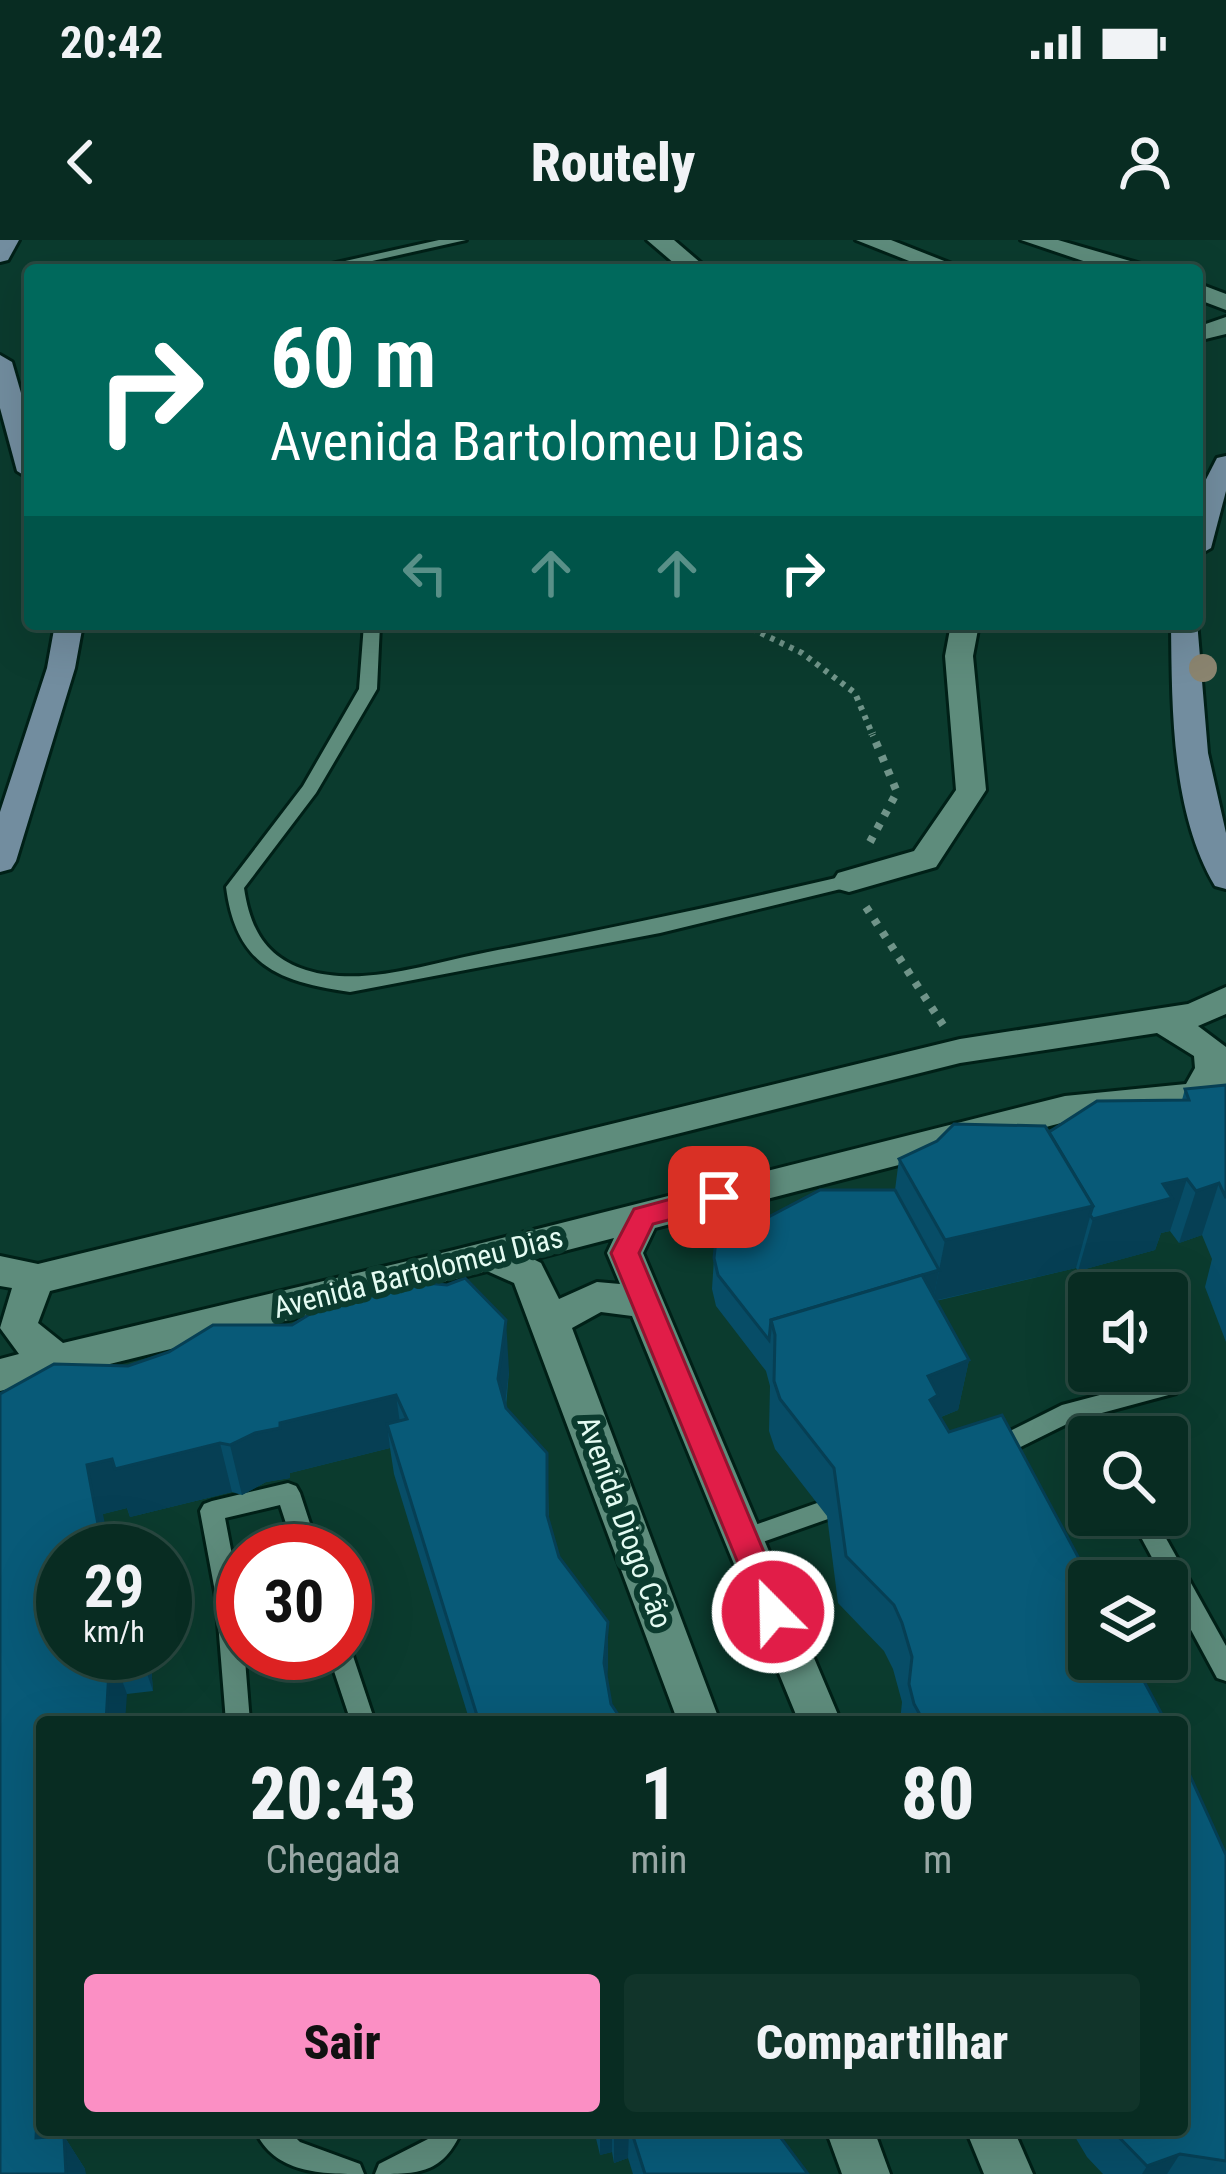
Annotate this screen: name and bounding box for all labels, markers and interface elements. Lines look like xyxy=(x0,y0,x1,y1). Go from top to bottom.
text: 20:42 xyxy=(60,16,163,69)
icon: back xyxy=(48,129,114,195)
icon: person xyxy=(1112,129,1178,195)
text: Routely xyxy=(531,131,695,194)
text: 60 m xyxy=(270,309,437,408)
icon: right xyxy=(72,312,228,468)
text: Avenida Bartolomeu Dias xyxy=(270,410,805,473)
icon: left xyxy=(392,540,458,606)
icon: ahead xyxy=(518,540,584,606)
icon: ahead xyxy=(644,540,710,606)
icon: right xyxy=(770,540,836,606)
pin xyxy=(668,1146,770,1248)
icon: arrive xyxy=(686,1164,752,1230)
street label: Avenida Bartolomeu Dias xyxy=(270,1219,566,1325)
map controls xyxy=(1068,1272,1188,1680)
button: sound xyxy=(1068,1272,1188,1392)
street label: Avenida Diogo Cão xyxy=(570,1411,680,1633)
button: search xyxy=(1068,1416,1188,1536)
speed limit sign: 30 xyxy=(216,1524,372,1680)
position arrow xyxy=(710,1549,836,1675)
text: 29 xyxy=(84,1551,144,1622)
button: layers xyxy=(1068,1560,1188,1680)
text: km/h xyxy=(83,1614,145,1649)
text: 20:43 xyxy=(250,1752,416,1837)
text: 1 xyxy=(640,1752,677,1837)
text: 80 xyxy=(901,1752,974,1837)
text: Chegada xyxy=(265,1837,401,1883)
text: min xyxy=(630,1837,687,1883)
text: m xyxy=(923,1837,952,1883)
button: Sair xyxy=(84,1974,600,2112)
button: Compartilhar xyxy=(624,1974,1140,2112)

